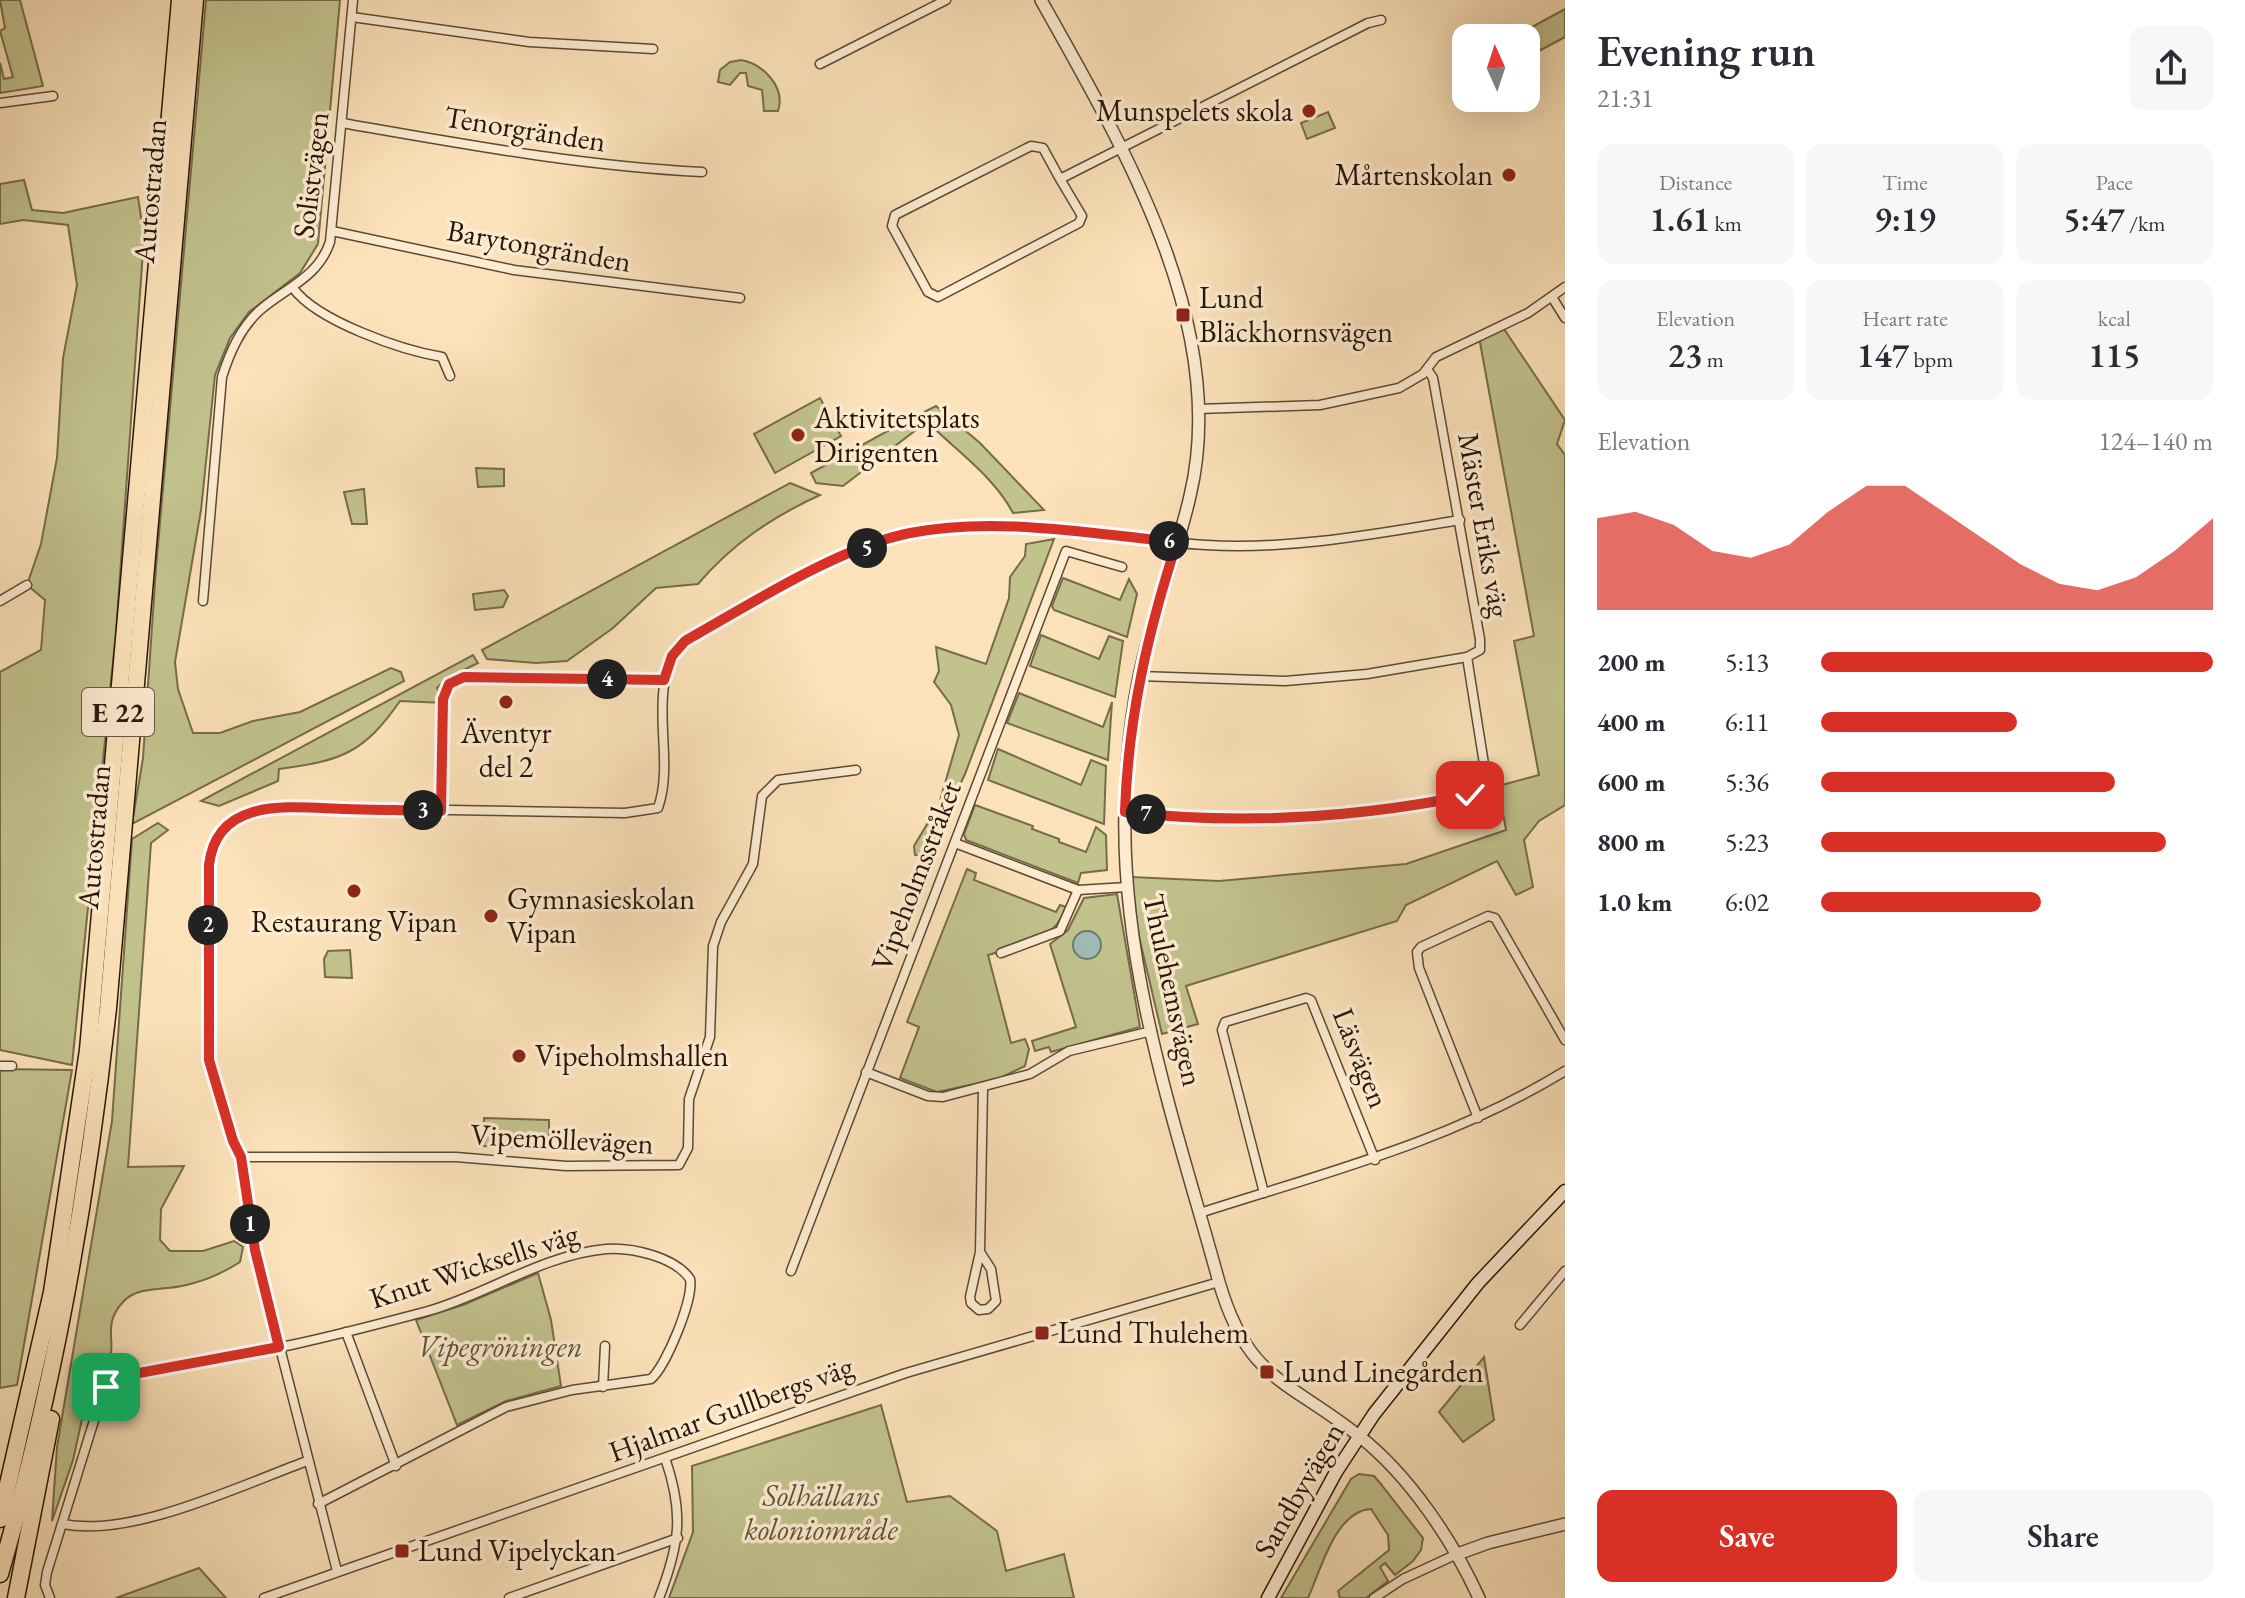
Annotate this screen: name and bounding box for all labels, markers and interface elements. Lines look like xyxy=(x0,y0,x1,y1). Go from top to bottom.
text: Evening run xyxy=(1597,22,1816,79)
north arrow xyxy=(1452,24,1540,112)
map controls xyxy=(1452,24,1540,112)
button: share xyxy=(2129,26,2213,110)
text: 21:31 xyxy=(1597,81,1653,115)
place label: Munspelets skola xyxy=(1096,91,1293,130)
street label: Tenorgränden xyxy=(442,96,609,161)
marker: Munspelets skola xyxy=(1300,102,1318,120)
street label: Solistvägen xyxy=(283,109,338,240)
street label: Autostradan xyxy=(124,117,175,266)
place label: Mårtenskolan xyxy=(1334,155,1493,194)
marker: Mårtenskolan xyxy=(1500,166,1518,184)
text: Distance xyxy=(1659,168,1732,197)
text: Time xyxy=(1882,168,1928,197)
text: Pace xyxy=(2096,168,2133,197)
text: 1.61 xyxy=(1649,197,1710,241)
text: 9:19 xyxy=(1874,197,1936,241)
text: 5:47 xyxy=(2063,197,2125,241)
text: km xyxy=(1710,209,1742,238)
text: /km xyxy=(2125,209,2165,238)
street label: Barytongränden xyxy=(444,210,634,281)
place label: Lund Bläckhornsvägen xyxy=(1199,278,1393,351)
text: Elevation xyxy=(1656,304,1735,333)
text: Heart rate xyxy=(1862,304,1948,333)
text: kcal xyxy=(2098,304,2131,333)
marker: Lund Bläckhornsvägen xyxy=(1174,306,1192,324)
text: 23 xyxy=(1667,333,1702,377)
text: 147 xyxy=(1857,333,1909,377)
text: 115 xyxy=(2088,333,2140,377)
text: m xyxy=(1702,345,1724,374)
text: bpm xyxy=(1909,345,1953,374)
place label: Aktivitetsplats Dirigenten xyxy=(813,398,980,471)
text: Elevation xyxy=(1597,424,1691,458)
text: 124–140 m xyxy=(2098,424,2213,458)
marker: Aktivitetsplats Dirigenten xyxy=(789,426,807,444)
street label: Mäster Eriks väg xyxy=(1449,429,1520,621)
pin: 6 xyxy=(1149,521,1189,561)
text: 6 xyxy=(1163,526,1175,555)
pin: 5 xyxy=(847,528,887,568)
text: 5 xyxy=(861,533,873,562)
text: 200 m xyxy=(1597,645,1665,679)
text: 5:13 xyxy=(1725,645,1769,679)
pin: 4 xyxy=(587,659,627,699)
text: 4 xyxy=(601,664,613,693)
road number: E 22 xyxy=(82,688,154,736)
marker: Äventyr del 2 xyxy=(497,693,515,711)
text: 400 m xyxy=(1597,705,1665,739)
text: 6:11 xyxy=(1725,705,1769,739)
place label: Äventyr del 2 xyxy=(459,713,552,786)
pin xyxy=(1436,761,1504,829)
street label: Autostradan xyxy=(68,763,119,912)
text: 600 m xyxy=(1597,765,1665,799)
text: 5:36 xyxy=(1725,765,1769,799)
icon: check xyxy=(1448,773,1492,817)
street label: Vipeholmsstråket xyxy=(861,775,970,976)
pin: 3 xyxy=(403,790,443,830)
pin: 7 xyxy=(1126,794,1166,834)
text: 3 xyxy=(417,795,429,824)
text: 7 xyxy=(1140,799,1152,828)
text: 800 m xyxy=(1597,825,1665,859)
text: 5:23 xyxy=(1725,825,1769,859)
place label: Gymnasieskolan Vipan xyxy=(507,879,695,952)
marker: Restaurang Vipan xyxy=(345,882,363,900)
text: 1.0 km xyxy=(1597,885,1672,919)
text: 6:02 xyxy=(1725,885,1769,919)
street label: Thulehemsvägen xyxy=(1134,890,1213,1090)
place label: Restaurang Vipan xyxy=(251,902,457,941)
pin: 2 xyxy=(188,905,228,945)
marker: Gymnasieskolan Vipan xyxy=(482,907,500,925)
text: 2 xyxy=(202,910,214,939)
street label: Läsvägen xyxy=(1324,1002,1399,1114)
place label: Vipeholmshallen xyxy=(535,1036,729,1075)
marker: Vipeholmshallen xyxy=(510,1047,528,1065)
street label: Vipemöllevägen xyxy=(469,1114,655,1163)
pin: 1 xyxy=(230,1204,270,1244)
text: 1 xyxy=(244,1209,256,1238)
street label: Knut Wicksells väg xyxy=(365,1213,584,1318)
place label: Lund Thulehem xyxy=(1058,1313,1249,1352)
marker: Lund Thulehem xyxy=(1033,1324,1051,1342)
park label: Vipegröningen xyxy=(417,1327,583,1366)
street label: Hjalmar Gullbergs väg xyxy=(603,1346,859,1471)
place label: Lund Linegården xyxy=(1283,1352,1484,1391)
pin xyxy=(72,1353,140,1421)
marker: Lund Linegården xyxy=(1258,1363,1276,1381)
icon: arrive xyxy=(84,1365,128,1409)
street label: Sandbyvägen xyxy=(1244,1415,1353,1564)
park label: Solhällans koloniområde xyxy=(744,1476,899,1549)
button: Save xyxy=(1597,1490,1897,1582)
button: Share xyxy=(1913,1490,2213,1582)
place label: Lund Vipelyckan xyxy=(418,1531,616,1570)
marker: Lund Vipelyckan xyxy=(393,1542,411,1560)

